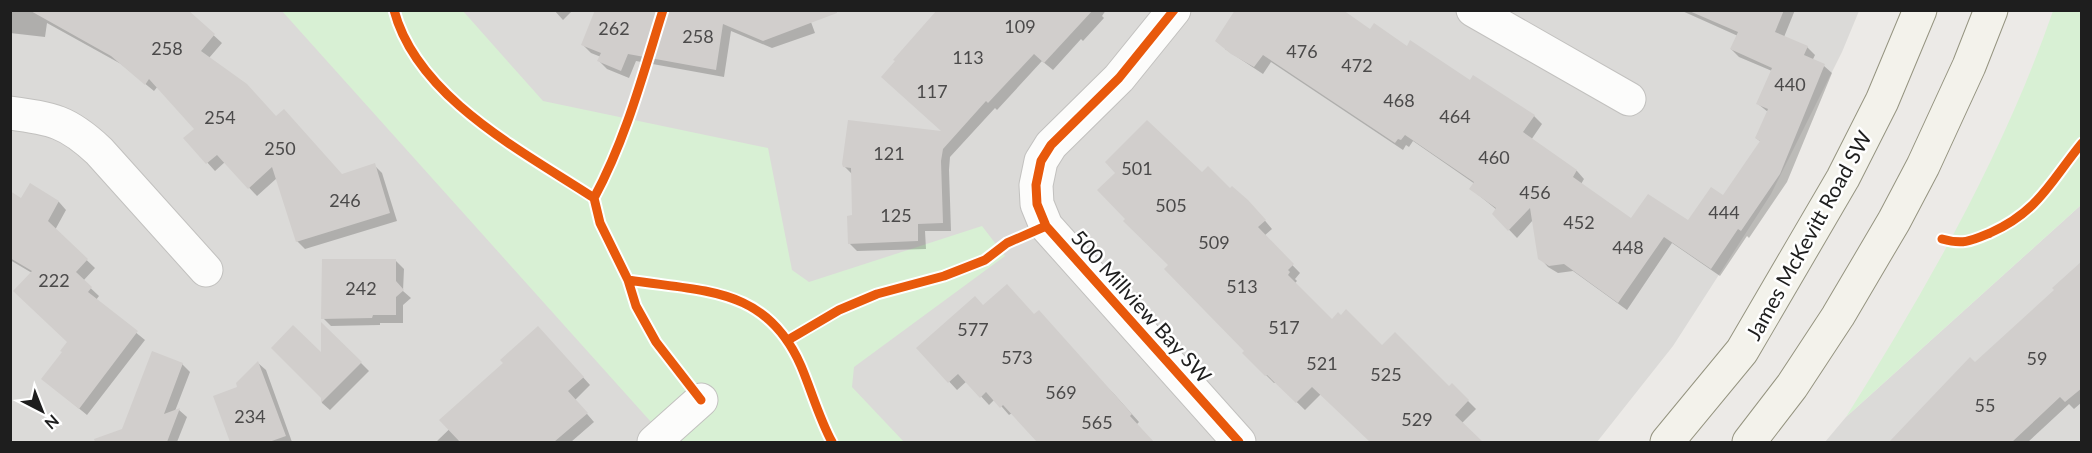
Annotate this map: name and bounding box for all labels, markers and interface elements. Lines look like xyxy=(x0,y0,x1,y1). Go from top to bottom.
house number: 109 xyxy=(1004,15,1036,37)
house number: 262 xyxy=(598,17,630,39)
house number: 258 xyxy=(682,25,714,47)
house number: 258 xyxy=(151,37,183,59)
house number: 476 xyxy=(1286,40,1318,62)
house number: 113 xyxy=(952,46,984,68)
house number: 472 xyxy=(1341,54,1373,76)
house number: 440 xyxy=(1774,73,1806,95)
house number: 117 xyxy=(916,80,948,102)
house number: 468 xyxy=(1383,89,1415,111)
house number: 464 xyxy=(1439,105,1471,127)
house number: 254 xyxy=(204,106,236,128)
street label: James McKevitt Road SW xyxy=(1740,126,1876,344)
house number: 250 xyxy=(264,137,296,159)
house number: 121 xyxy=(873,142,905,164)
house number: 460 xyxy=(1478,146,1510,168)
house number: 501 xyxy=(1121,157,1153,179)
house number: 456 xyxy=(1519,181,1551,203)
house number: 246 xyxy=(329,189,361,211)
house number: 505 xyxy=(1155,194,1187,216)
house number: 444 xyxy=(1708,201,1740,223)
house number: 125 xyxy=(880,204,912,226)
house number: 452 xyxy=(1563,211,1595,233)
street label: 500 Millview Bay SW xyxy=(1067,224,1217,388)
house number: 509 xyxy=(1198,231,1230,253)
house number: 448 xyxy=(1612,236,1644,258)
house number: 222 xyxy=(38,269,70,291)
house number: 513 xyxy=(1226,275,1258,297)
house number: 242 xyxy=(345,277,377,299)
house number: 517 xyxy=(1268,316,1300,338)
house number: 577 xyxy=(957,318,989,340)
house number: 573 xyxy=(1001,346,1033,368)
house number: 59 xyxy=(2027,347,2047,369)
house number: 521 xyxy=(1306,352,1338,374)
house number: 525 xyxy=(1370,363,1402,385)
north arrow xyxy=(12,381,72,441)
house number: 569 xyxy=(1045,381,1077,403)
house number: 55 xyxy=(1975,394,1995,416)
house number: 234 xyxy=(234,405,266,427)
house number: 529 xyxy=(1401,408,1433,430)
text: N xyxy=(41,411,63,434)
house number: 565 xyxy=(1081,411,1113,433)

